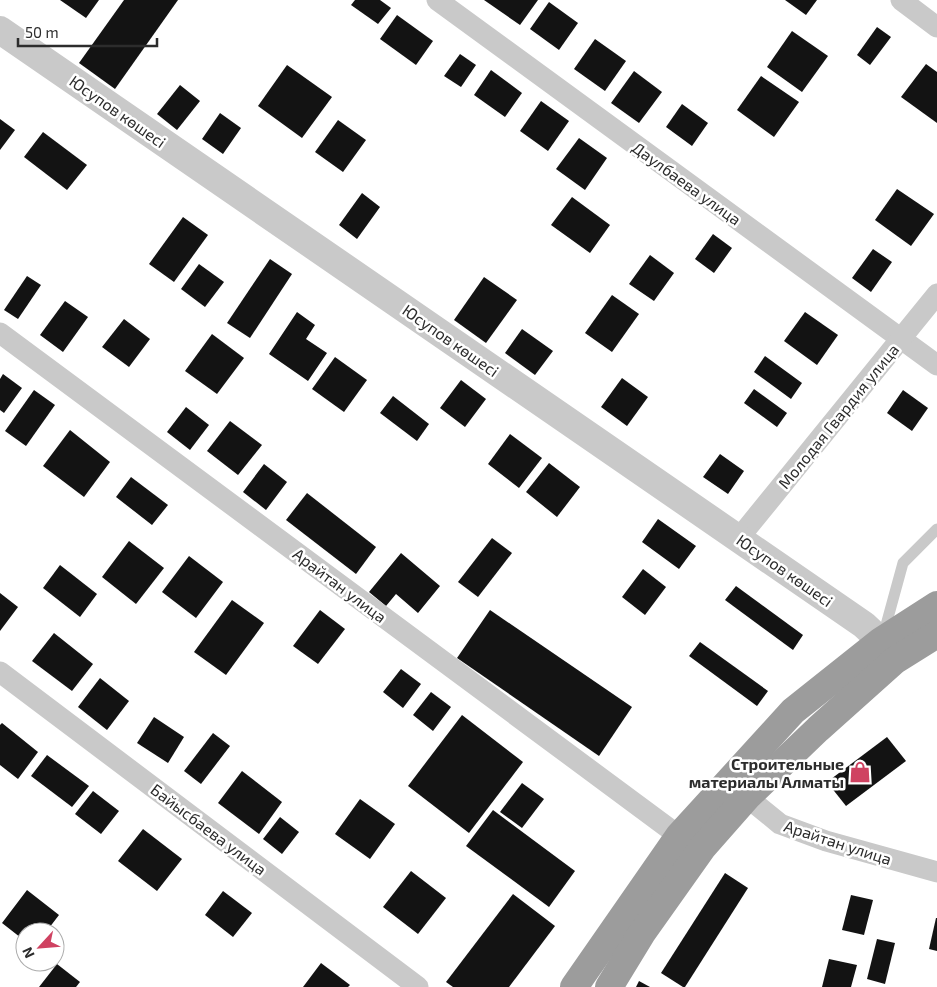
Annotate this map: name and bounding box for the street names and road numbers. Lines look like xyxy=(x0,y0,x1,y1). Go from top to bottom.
street label: Юсупов көшесі xyxy=(66,71,170,152)
street label: Даулбаева улица xyxy=(628,137,745,230)
street label: Юсупов көшесі xyxy=(399,300,503,381)
street label: Молодая Гвардия улица xyxy=(774,340,903,493)
street label: Юсупов көшесі xyxy=(733,530,837,611)
street label: Арайтан улица xyxy=(289,544,390,627)
street label: Байысбаева улица xyxy=(147,779,271,879)
street label: Арайтан улица xyxy=(782,816,894,869)

